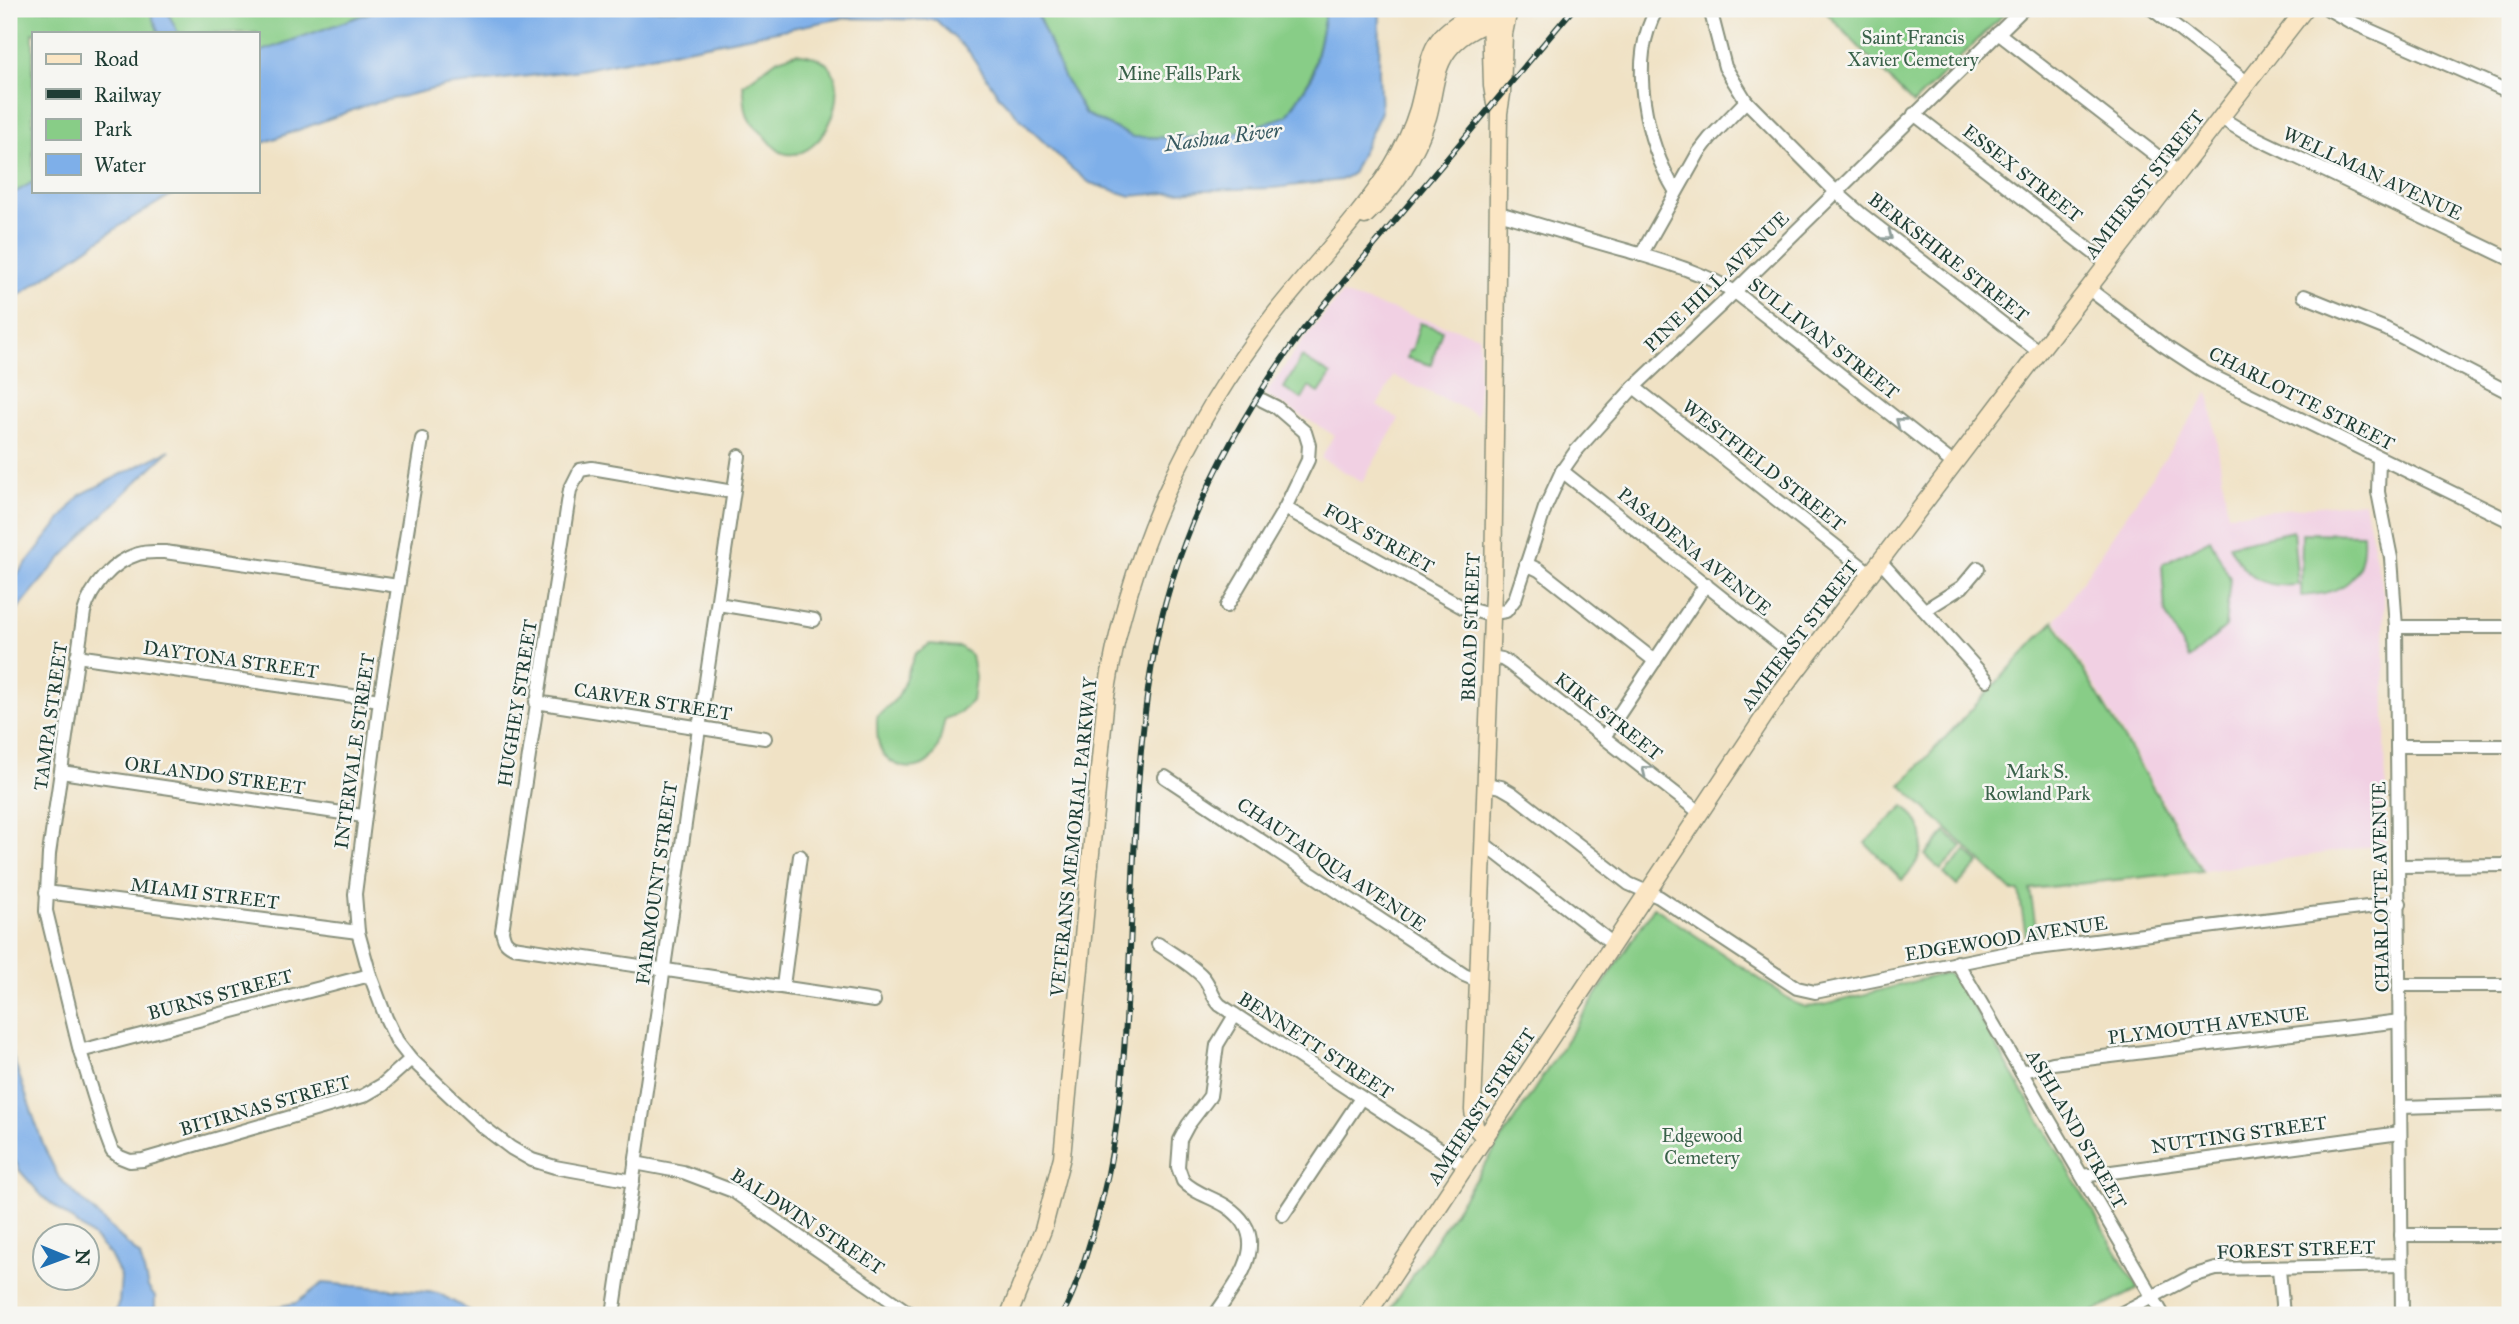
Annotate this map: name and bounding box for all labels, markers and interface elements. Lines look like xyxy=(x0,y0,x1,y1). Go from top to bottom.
park label: Saint Francis Xavier Cemetery xyxy=(1847,26,1980,71)
legend xyxy=(32,32,259,192)
text: Road xyxy=(94,46,139,72)
park label: Mine Falls Park xyxy=(1118,62,1241,85)
text: Railway xyxy=(94,82,162,108)
street label: AMHERST STREET xyxy=(2079,106,2209,264)
text: Park xyxy=(94,116,132,142)
water label: Nashua River xyxy=(1162,117,1284,157)
street label: ESSEX STREET xyxy=(1958,120,2087,227)
street label: WELLMAN AVENUE xyxy=(2279,122,2466,225)
text: Water xyxy=(94,152,146,178)
street label: BERKSHIRE STREET xyxy=(1864,188,2033,327)
street label: PINE HILL AVENUE xyxy=(1639,206,1794,356)
one-way arrow xyxy=(1881,227,1893,240)
street label: SULLIVAN STREET xyxy=(1744,272,1904,404)
street label: CHARLOTTE STREET xyxy=(2205,342,2399,455)
street label: WESTFIELD STREET xyxy=(1678,395,1850,536)
one-way arrow xyxy=(1895,417,1908,430)
street label: PASADENA AVENUE xyxy=(1613,482,1776,621)
street label: FOX STREET xyxy=(1319,499,1438,578)
street label: BROAD STREET xyxy=(1456,552,1485,702)
street label: AMHERST STREET xyxy=(1735,556,1863,715)
street label: HUGHEY STREET xyxy=(493,618,542,788)
street label: DAYTONA STREET xyxy=(142,636,320,683)
street label: TAMPA STREET xyxy=(29,640,72,792)
street label: INTERVALE STREET xyxy=(329,652,380,850)
street label: KIRK STREET xyxy=(1550,667,1667,766)
street label: VETERANS MEMORIAL PARKWAY xyxy=(1045,675,1102,999)
street label: CARVER STREET xyxy=(572,678,734,725)
street label: ORLANDO STREET xyxy=(123,751,307,800)
park label: Mark S. Rowland Park xyxy=(1984,760,2090,805)
one-way arrow xyxy=(1641,765,1653,778)
street label: FAIRMOUNT STREET xyxy=(631,780,682,986)
street label: CHARLOTTE AVENUE xyxy=(2367,781,2394,993)
street label: CHAUTAUQUA AVENUE xyxy=(1233,792,1431,937)
street label: MIAMI STREET xyxy=(129,873,281,914)
street label: EDGEWOOD AVENUE xyxy=(1903,911,2109,966)
street label: BURNS STREET xyxy=(145,964,295,1025)
street label: BENNETT STREET xyxy=(1234,987,1397,1104)
street label: PLYMOUTH AVENUE xyxy=(2107,1002,2310,1049)
street label: AMHERST STREET xyxy=(1422,1024,1540,1189)
street label: ASHLAND STREET xyxy=(2021,1045,2132,1213)
street label: BITIRNAS STREET xyxy=(177,1070,353,1141)
street label: NUTTING STREET xyxy=(2150,1111,2328,1158)
park label: Edgewood Cemetery xyxy=(1661,1124,1743,1169)
street label: BALDWIN STREET xyxy=(727,1163,889,1280)
north arrow xyxy=(32,1222,102,1292)
street label: FOREST STREET xyxy=(2216,1235,2376,1264)
text: N xyxy=(71,1249,94,1266)

